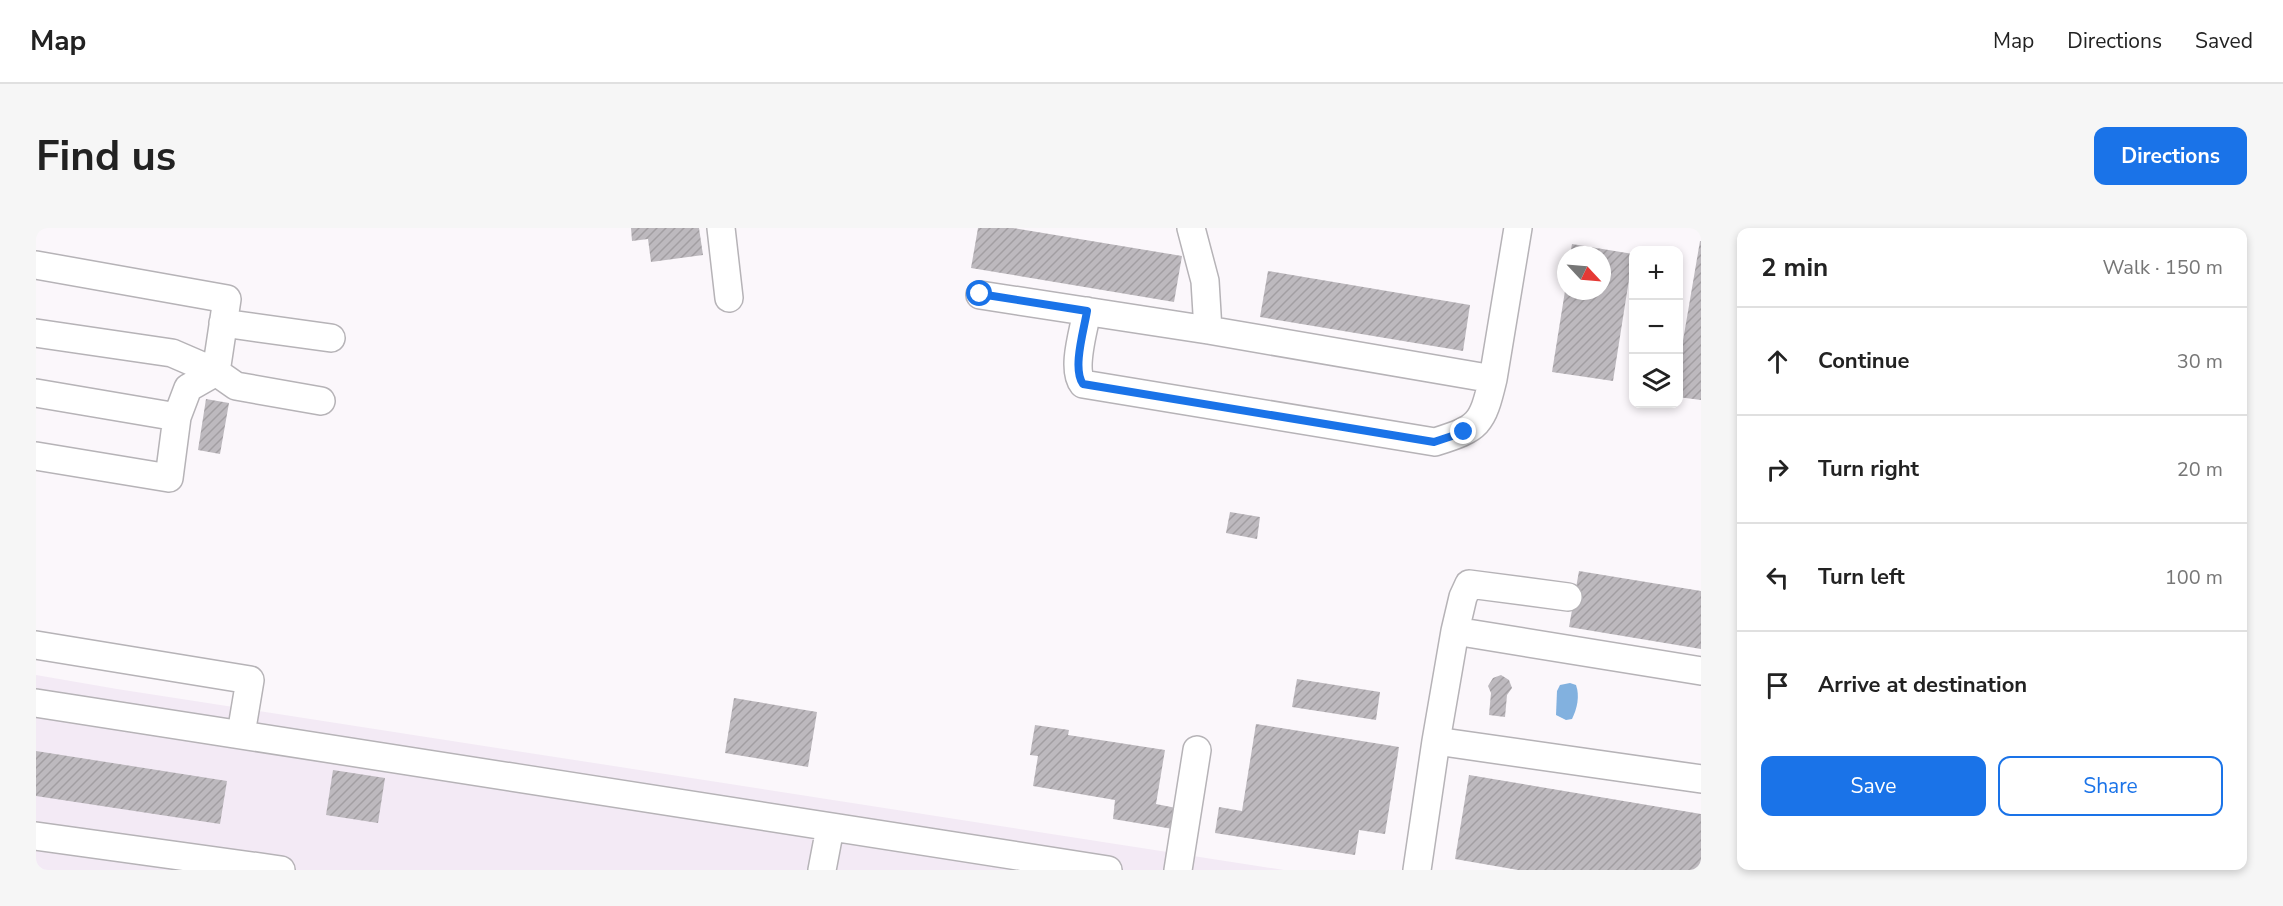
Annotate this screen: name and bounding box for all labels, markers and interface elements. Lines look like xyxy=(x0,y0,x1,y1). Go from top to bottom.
text: Map xyxy=(30,22,86,60)
text: Map xyxy=(1993,27,2034,55)
text: Directions xyxy=(2067,27,2162,55)
text: Saved xyxy=(2195,27,2253,55)
button: Directions xyxy=(2094,127,2247,185)
text: Find us xyxy=(36,128,176,185)
north arrow xyxy=(1557,246,1611,300)
map controls xyxy=(1629,246,1683,408)
button: + xyxy=(1629,246,1683,300)
text: 2 min xyxy=(1761,250,1828,285)
text: Walk · 150 m xyxy=(2103,254,2223,281)
route start xyxy=(966,280,992,306)
button: − xyxy=(1629,300,1683,354)
icon: ahead xyxy=(1761,345,1794,378)
text: Continue xyxy=(1818,346,1909,376)
text: 30 m xyxy=(2177,348,2223,375)
button: layers xyxy=(1629,354,1683,408)
route end xyxy=(1450,418,1476,444)
icon: right xyxy=(1761,453,1794,486)
text: Turn right xyxy=(1818,454,1919,484)
text: 20 m xyxy=(2177,456,2223,483)
icon: left xyxy=(1761,561,1794,594)
text: Turn left xyxy=(1818,562,1905,592)
text: 100 m xyxy=(2165,564,2223,591)
icon: arrive xyxy=(1761,669,1794,702)
text: Arrive at destination xyxy=(1818,670,2027,700)
button: Save xyxy=(1761,756,1986,816)
button: Share xyxy=(1998,756,2223,816)

